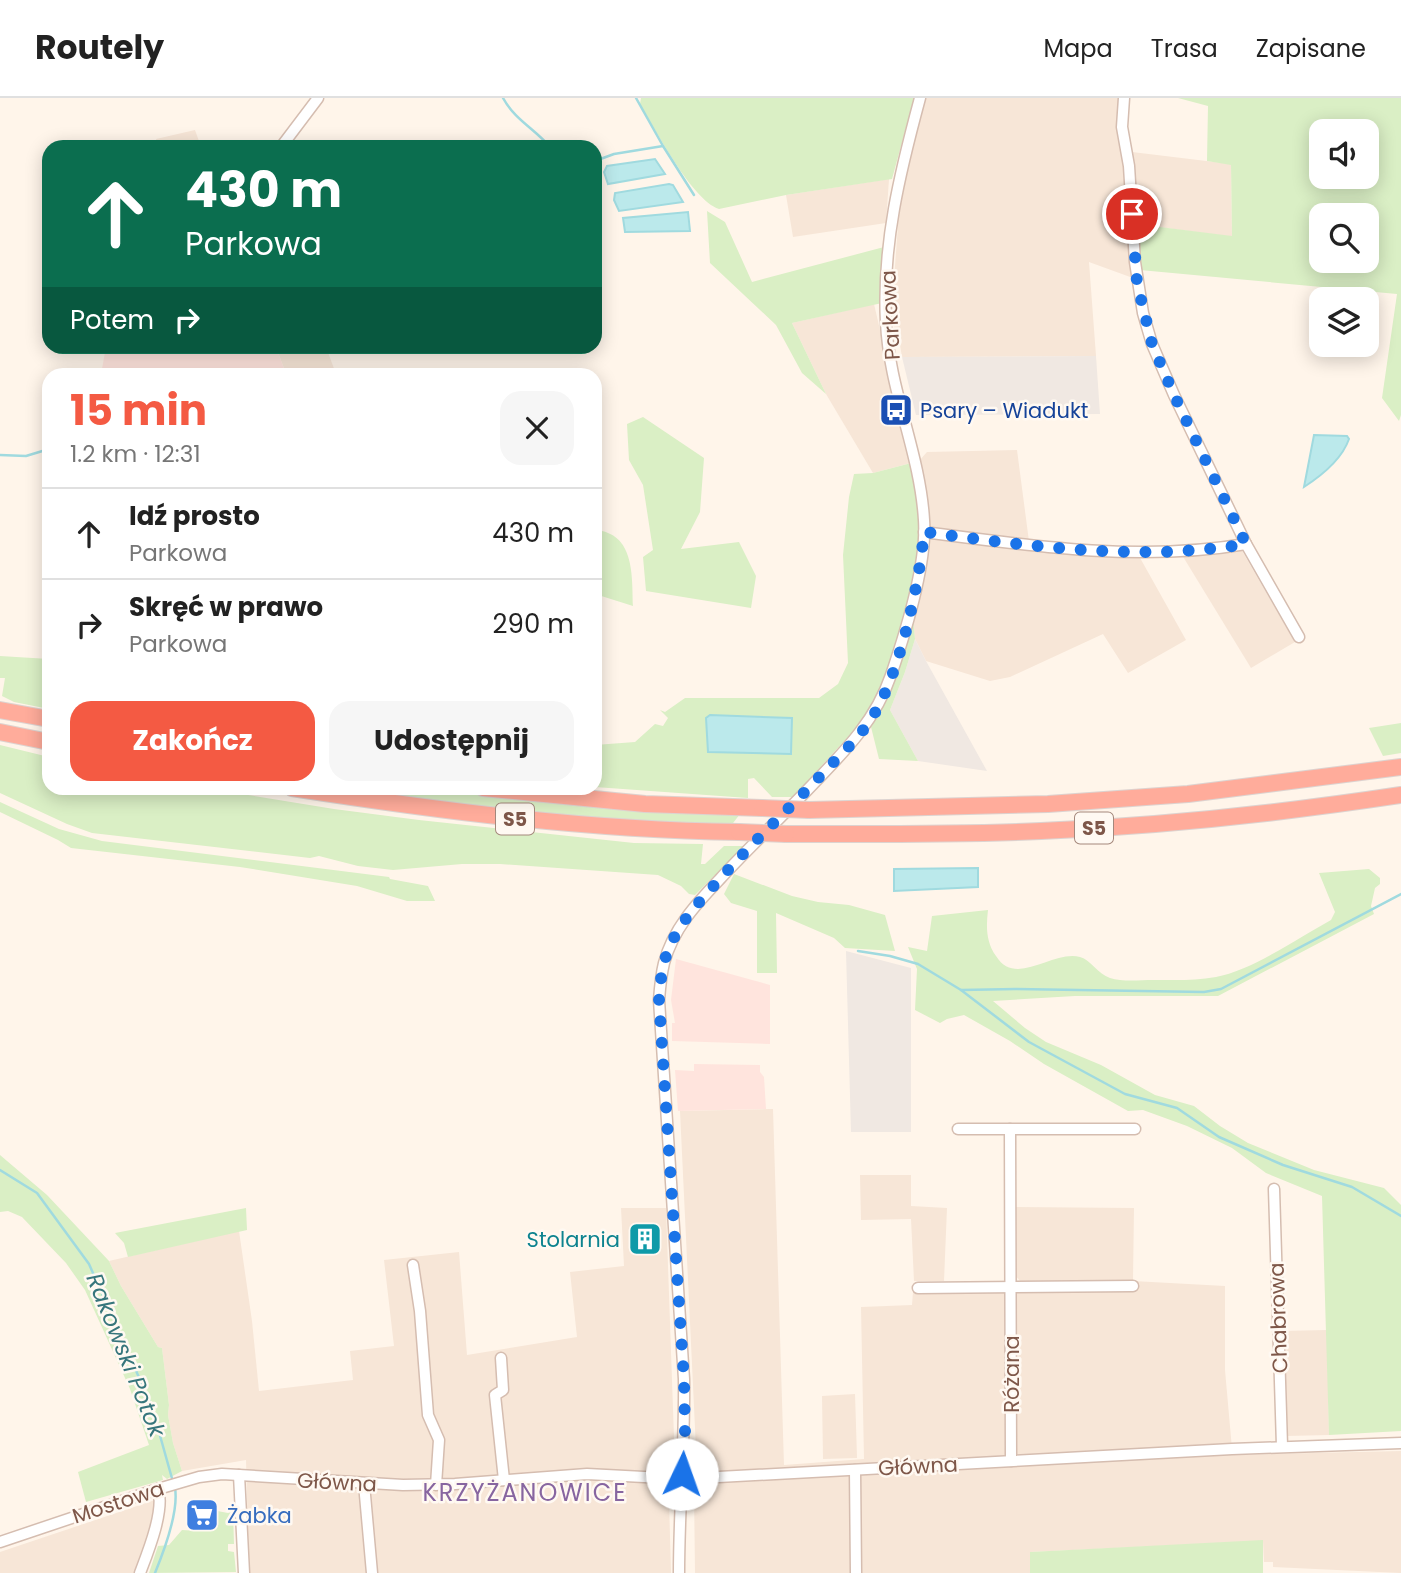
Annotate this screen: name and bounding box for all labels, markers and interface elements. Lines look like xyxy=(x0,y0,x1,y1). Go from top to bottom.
text: Routely xyxy=(35,24,164,71)
text: Mapa xyxy=(1043,32,1113,65)
text: Trasa xyxy=(1151,32,1218,65)
text: Zapisane xyxy=(1256,32,1366,65)
map controls xyxy=(1309,119,1379,357)
button: sound xyxy=(1309,119,1379,189)
text: 430 m xyxy=(185,156,342,224)
icon: ahead xyxy=(70,168,161,259)
pin xyxy=(1102,184,1162,244)
icon: arrive xyxy=(1113,195,1151,233)
button: search xyxy=(1309,203,1379,273)
text: Parkowa xyxy=(185,221,322,266)
street label: Parkowa xyxy=(873,269,907,361)
button: layers xyxy=(1309,287,1379,357)
icon: right xyxy=(168,301,206,339)
text: Potem xyxy=(70,302,154,338)
text: 15 min xyxy=(70,381,207,440)
button: close xyxy=(500,391,574,465)
bus stop icon: Psary – Wiadukt xyxy=(877,391,915,429)
place label: Psary – Wiadukt xyxy=(920,396,1088,425)
text: 1.2 km · 12:31 xyxy=(70,438,201,470)
text: Idź prosto xyxy=(129,498,260,534)
icon: ahead xyxy=(70,515,108,553)
text: 430 m xyxy=(492,515,574,551)
text: Parkowa xyxy=(129,537,227,569)
text: Skręć w prawo xyxy=(129,589,323,625)
icon: right xyxy=(70,606,108,644)
text: 290 m xyxy=(493,606,574,642)
text: Parkowa xyxy=(129,628,227,660)
button: Zakończ xyxy=(70,701,315,781)
button: Udostępnij xyxy=(329,701,574,781)
road number: S5 xyxy=(496,804,534,834)
road number: S5 xyxy=(1075,813,1113,844)
building icon: Stolarnia xyxy=(626,1220,664,1258)
place label: Stolarnia xyxy=(527,1225,620,1254)
street label: Chabrowa xyxy=(1262,1262,1294,1374)
water label: Rakowski Potok xyxy=(79,1268,174,1443)
street label: Różana xyxy=(997,1335,1026,1413)
position arrow xyxy=(645,1437,719,1511)
street label: Główna xyxy=(877,1449,959,1483)
street label: Główna xyxy=(296,1465,378,1499)
street label: Mostowa xyxy=(68,1474,168,1530)
district label: KRZYŻANOWICE xyxy=(422,1476,628,1509)
supermarket icon: Żabka xyxy=(183,1496,221,1534)
place label: Żabka xyxy=(227,1501,292,1530)

